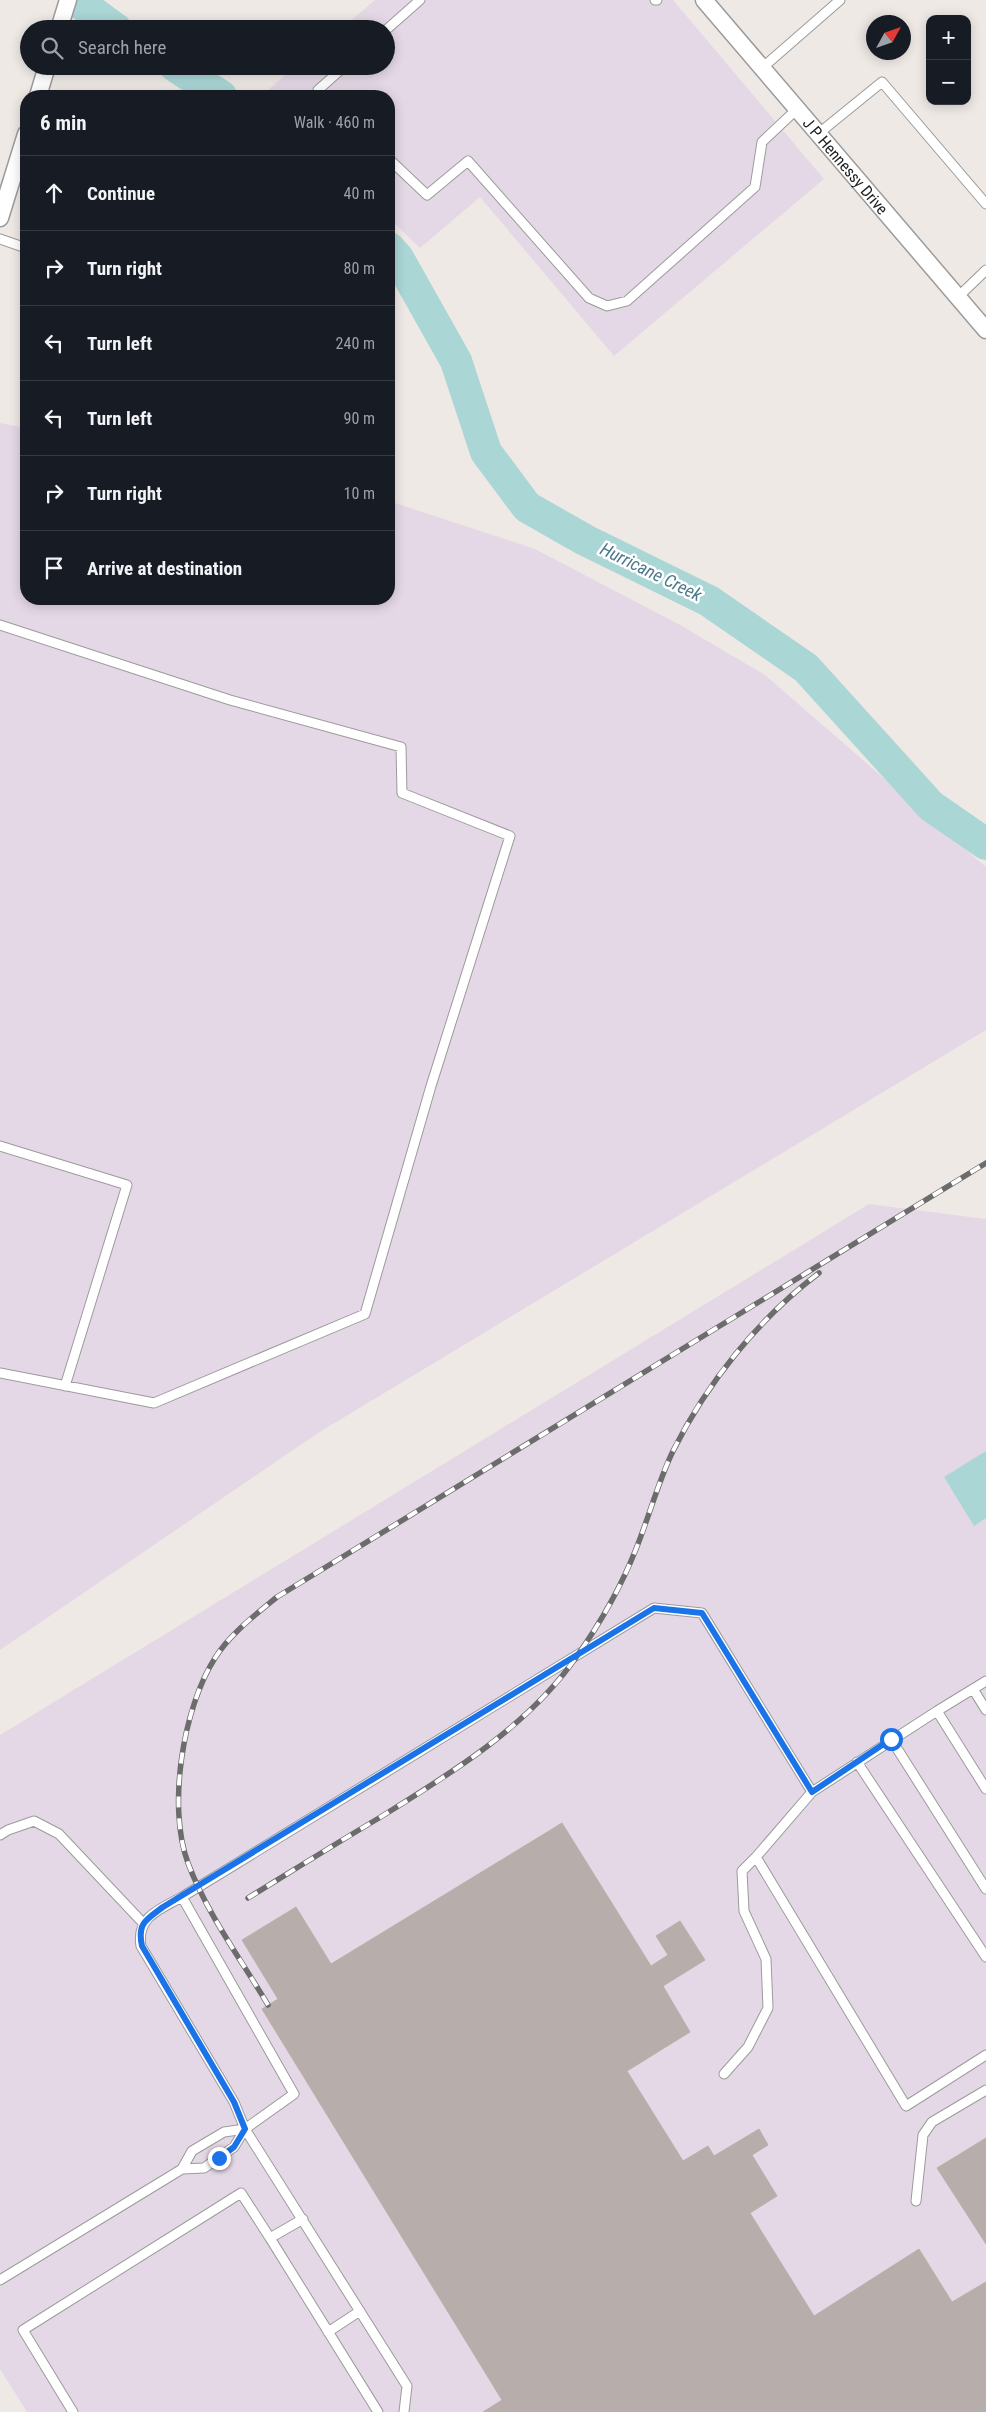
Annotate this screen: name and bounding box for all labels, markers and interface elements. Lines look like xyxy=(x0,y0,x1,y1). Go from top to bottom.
north arrow xyxy=(866,15,911,60)
map controls xyxy=(926,15,971,105)
button: + xyxy=(926,15,971,60)
search box xyxy=(20,20,395,75)
icon: search xyxy=(38,34,66,62)
text: Search here xyxy=(78,36,166,59)
button: − xyxy=(926,60,971,105)
text: 6 min xyxy=(40,111,87,135)
text: Walk · 460 m xyxy=(294,113,375,132)
street label: J P Hennessy Drive xyxy=(799,114,892,218)
icon: ahead xyxy=(40,179,68,207)
text: Continue xyxy=(87,182,155,205)
text: 40 m xyxy=(343,184,375,203)
icon: right xyxy=(40,254,68,282)
text: Turn right xyxy=(87,257,162,280)
text: 80 m xyxy=(343,259,375,278)
icon: left xyxy=(40,329,68,357)
text: Turn left xyxy=(87,332,152,355)
text: 240 m xyxy=(336,334,375,353)
icon: left xyxy=(40,404,68,432)
text: Turn left xyxy=(87,407,152,430)
text: 90 m xyxy=(343,409,375,428)
icon: right xyxy=(40,479,68,507)
text: Turn right xyxy=(87,482,162,505)
text: 10 m xyxy=(343,484,375,503)
water label: Hurricane Creek xyxy=(597,538,706,606)
icon: arrive xyxy=(40,554,68,582)
text: Arrive at destination xyxy=(87,557,242,580)
route start xyxy=(880,1728,903,1751)
route end xyxy=(208,2147,231,2170)

